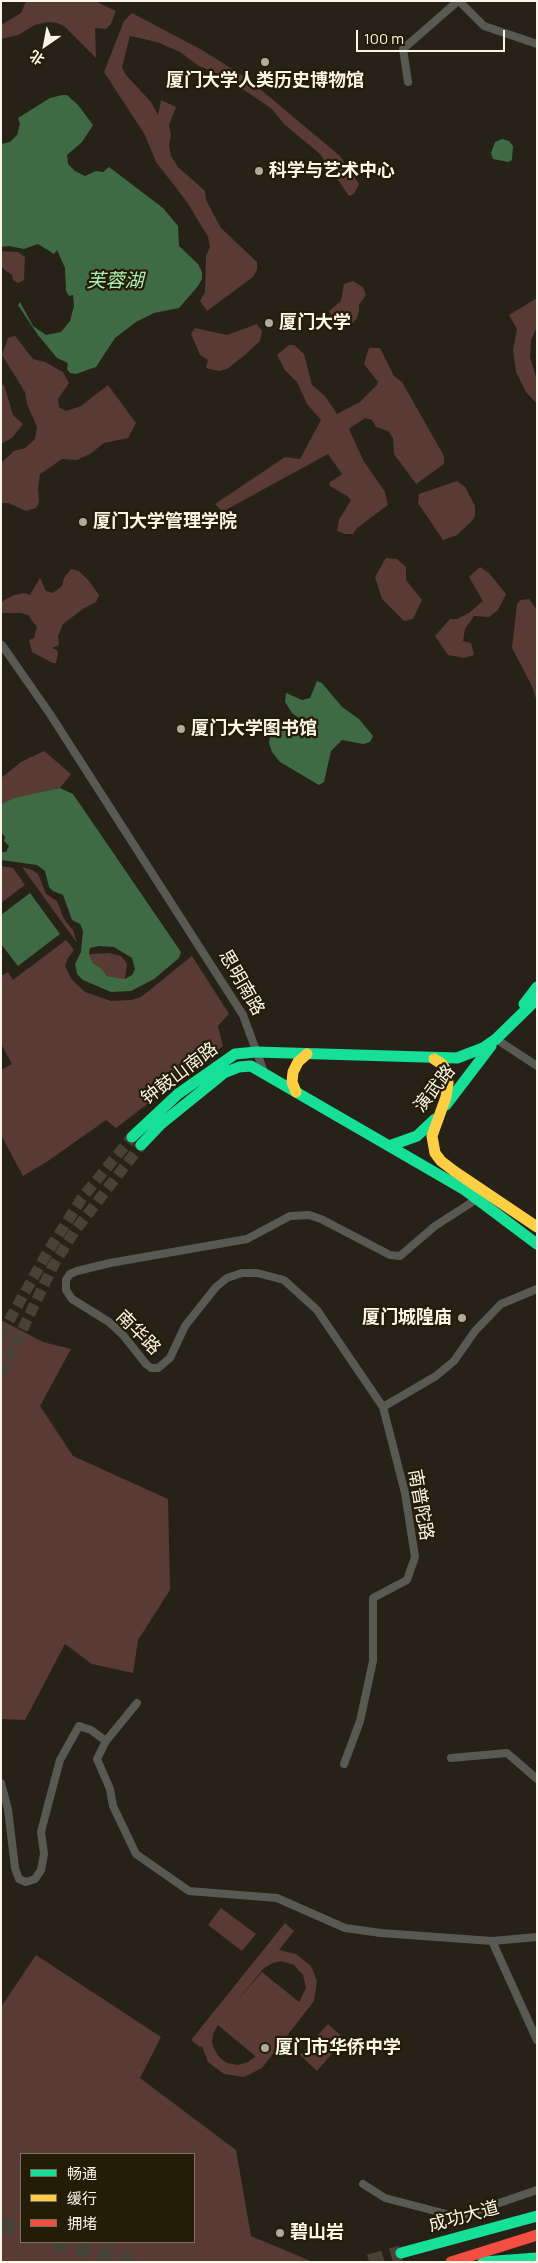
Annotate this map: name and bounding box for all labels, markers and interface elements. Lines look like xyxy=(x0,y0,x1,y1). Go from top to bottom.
north arrow xyxy=(20,20,70,70)
scale bar xyxy=(358,20,507,52)
text: 100 m xyxy=(364,28,404,49)
text: 北 xyxy=(26,46,48,70)
marker: 厦门大学人类历史博物馆 xyxy=(259,56,271,68)
place label: 厦门大学人类历史博物馆 xyxy=(166,70,364,92)
place label: 科学与艺术中心 xyxy=(269,160,395,182)
marker: 科学与艺术中心 xyxy=(253,165,265,177)
water label: 芙蓉湖 xyxy=(87,271,143,293)
place label: 厦门大学 xyxy=(279,312,351,334)
marker: 厦门大学 xyxy=(263,317,275,329)
place label: 厦门大学管理学院 xyxy=(93,511,237,533)
marker: 厦门大学管理学院 xyxy=(77,516,89,528)
place label: 厦门大学图书馆 xyxy=(191,718,317,740)
marker: 厦门大学图书馆 xyxy=(175,723,187,735)
street label: 思明南路 xyxy=(214,946,268,1020)
street label: 钟鼓山南路 xyxy=(138,1038,222,1110)
street label: 演武路 xyxy=(410,1061,460,1117)
street label: 南华路 xyxy=(111,1306,165,1360)
place label: 厦门城隍庙 xyxy=(362,1307,452,1329)
marker: 厦门城隍庙 xyxy=(456,1312,468,1324)
street label: 南普陀路 xyxy=(403,1468,437,1542)
place label: 厦门市华侨中学 xyxy=(275,2037,401,2059)
marker: 厦门市华侨中学 xyxy=(259,2042,271,2054)
legend xyxy=(20,2153,195,2243)
text: 畅通 xyxy=(67,2163,97,2184)
text: 缓行 xyxy=(67,2188,97,2209)
street label: 成功大道 xyxy=(426,2197,502,2237)
text: 拥堵 xyxy=(67,2213,97,2234)
place label: 碧山岩 xyxy=(290,2222,344,2244)
marker: 碧山岩 xyxy=(274,2227,286,2239)

